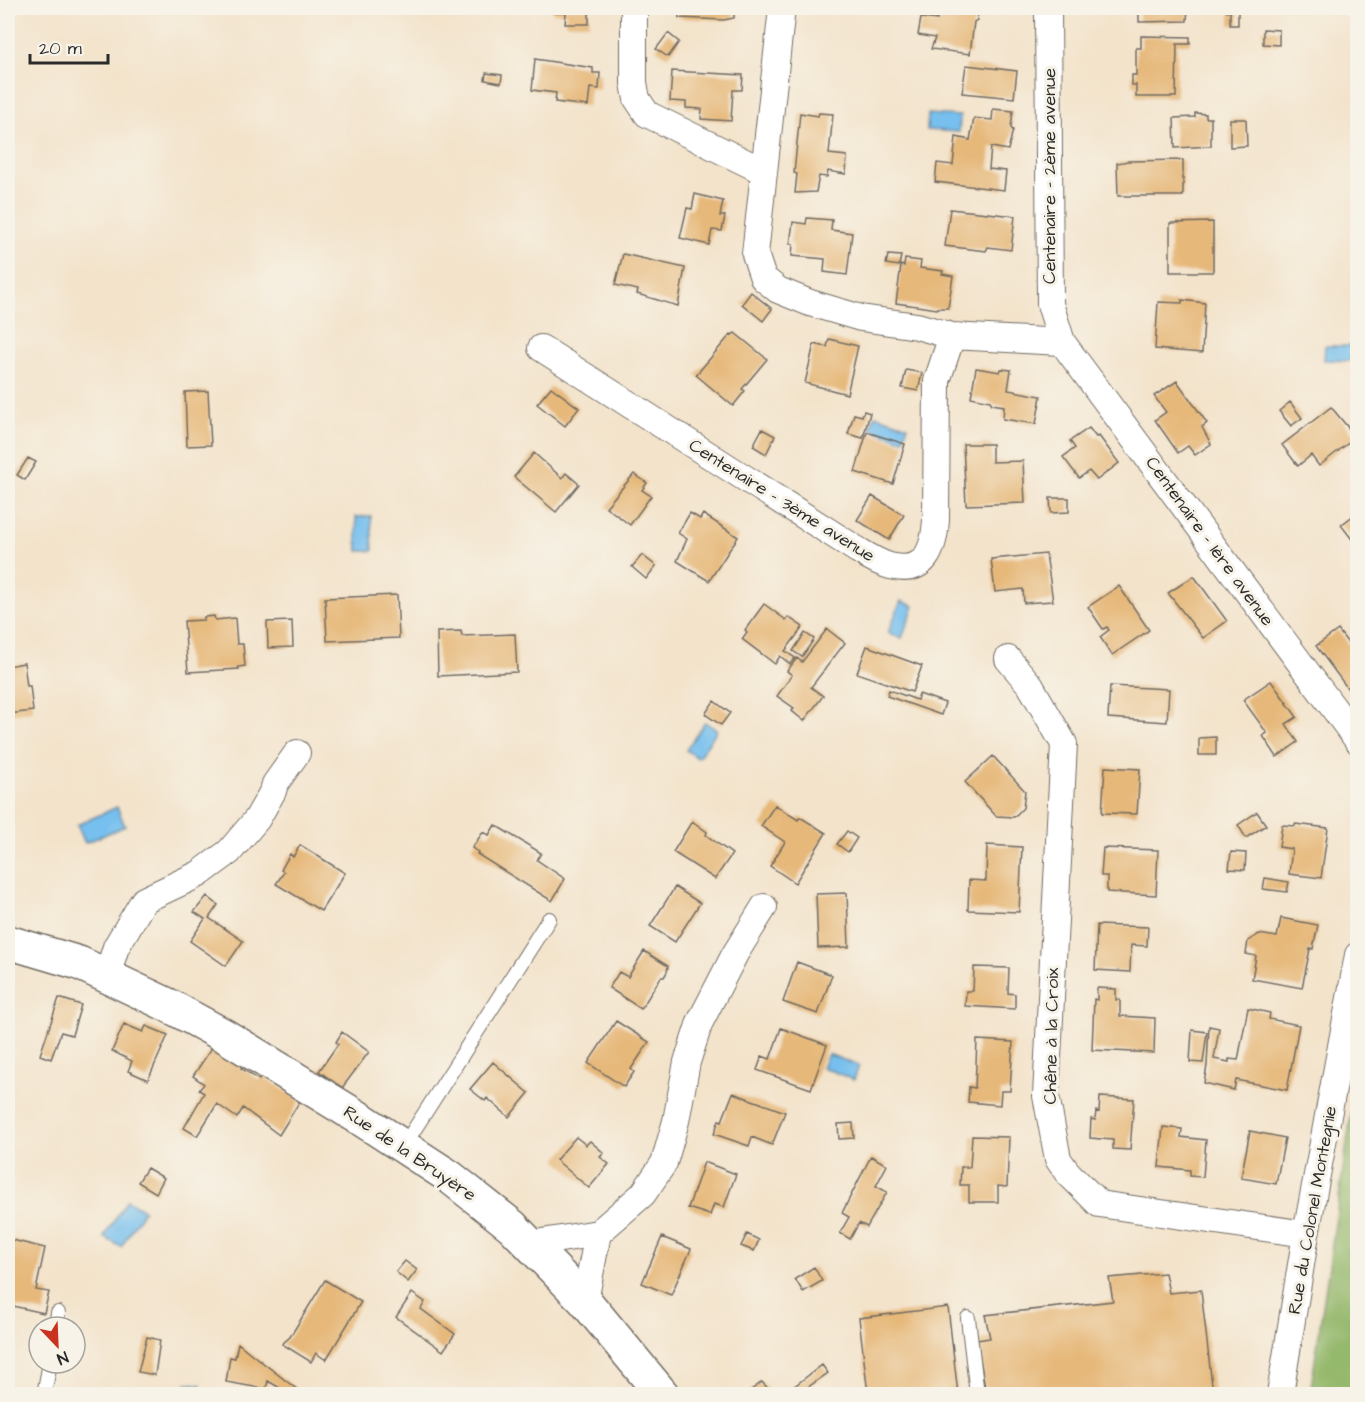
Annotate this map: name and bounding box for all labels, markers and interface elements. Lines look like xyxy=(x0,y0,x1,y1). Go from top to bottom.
scale bar xyxy=(30,27,108,65)
text: 20 m xyxy=(39,36,82,61)
street label: Centenaire - 2ème avenue xyxy=(1037,68,1062,284)
street label: Centenaire - 3ème avenue xyxy=(684,433,880,568)
street label: Centenaire - 1ère avenue xyxy=(1140,451,1280,631)
street label: Chêne à la Croix xyxy=(1038,967,1065,1105)
street label: Rue de la Bruyère xyxy=(338,1100,481,1208)
street label: Rue du Colonel Montegnie xyxy=(1282,1104,1344,1316)
north arrow xyxy=(27,1315,87,1375)
text: N xyxy=(54,1346,71,1370)

